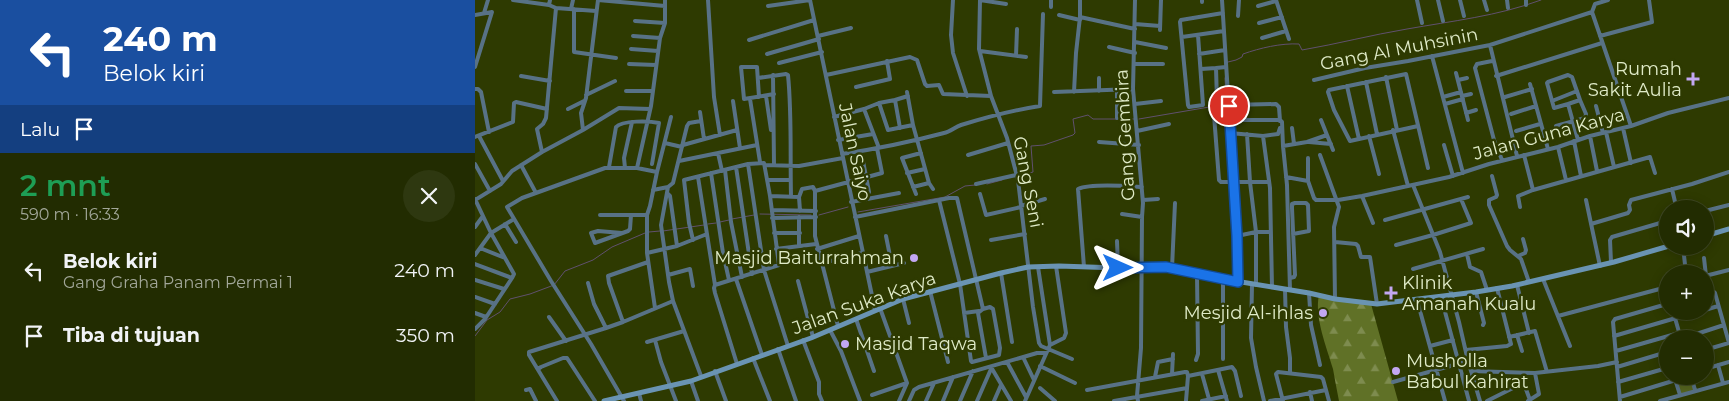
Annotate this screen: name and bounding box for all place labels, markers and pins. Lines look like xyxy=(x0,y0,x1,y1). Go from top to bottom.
place label: Rumah Sakit Aulia xyxy=(1588,58,1682,101)
marker: Rumah Sakit Aulia xyxy=(1686,72,1700,86)
pin xyxy=(1208,85,1250,127)
place label: Masjid Baiturrahman xyxy=(714,247,904,269)
marker: Masjid Baiturrahman xyxy=(908,252,920,264)
place label: Klinik Amanah Kualu xyxy=(1402,272,1536,315)
marker: Klinik Amanah Kualu xyxy=(1384,286,1398,300)
place label: Mesjid Al-ihlas xyxy=(1184,302,1313,324)
marker: Mesjid Al-ihlas xyxy=(1317,307,1329,319)
place label: Masjid Taqwa xyxy=(855,333,977,355)
marker: Masjid Taqwa xyxy=(839,338,851,350)
place label: Musholla Babul Kahirat xyxy=(1406,350,1529,393)
marker: Musholla Babul Kahirat xyxy=(1390,365,1402,377)

